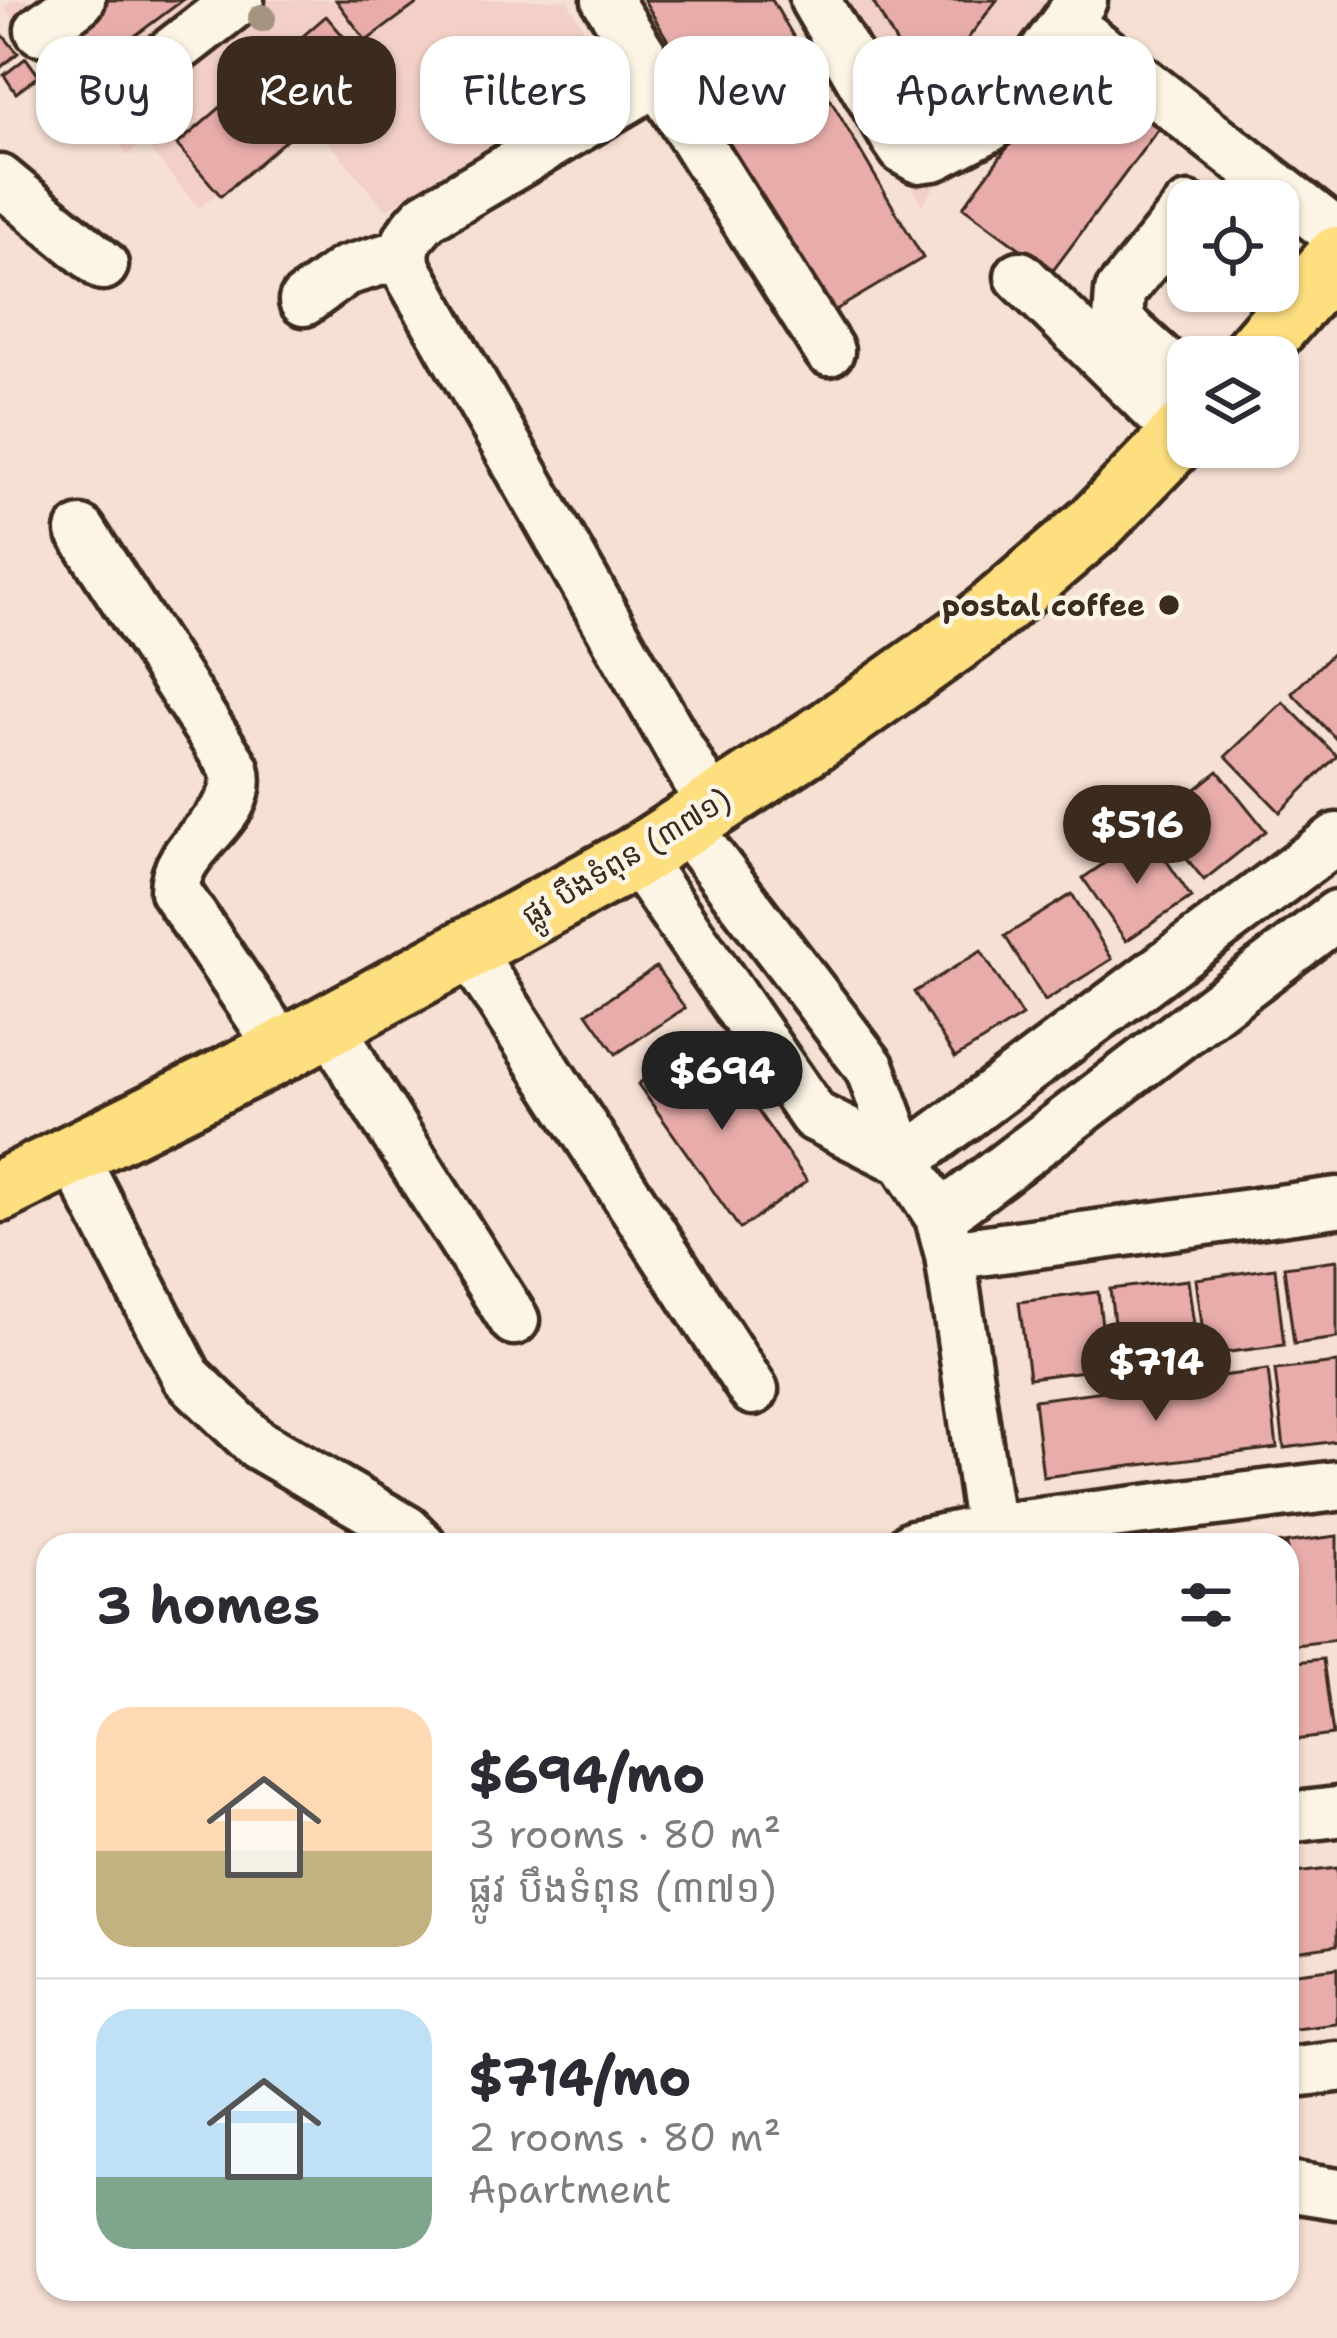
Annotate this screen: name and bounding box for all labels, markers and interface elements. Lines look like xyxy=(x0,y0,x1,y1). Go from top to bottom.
chip: Buy xyxy=(36,36,193,144)
chip: Rent xyxy=(217,36,396,144)
chip: Filters xyxy=(420,36,630,144)
chip: New xyxy=(654,36,829,144)
chip: Apartment xyxy=(853,36,1156,144)
map controls xyxy=(1167,180,1299,468)
button: locate xyxy=(1167,180,1299,312)
button: layers xyxy=(1167,336,1299,468)
place label: postal coffee xyxy=(942,585,1145,626)
marker: postal coffee xyxy=(1156,592,1182,618)
street label: ផ្លូវ បឹងទំពុន (៣៧១) xyxy=(514,778,741,941)
pin: $516 xyxy=(1066,785,1208,887)
text: $516 xyxy=(1090,798,1184,850)
pin: $694 xyxy=(651,1031,793,1133)
text: $694 xyxy=(669,1044,775,1096)
pin: $714 xyxy=(1085,1322,1227,1424)
text: $714 xyxy=(1108,1335,1204,1387)
text: 3 homes xyxy=(96,1571,320,1639)
icon: filters xyxy=(1173,1572,1239,1638)
text: $694/mo xyxy=(468,1740,706,1808)
icon: home xyxy=(192,1755,336,1899)
text: 3 rooms · 80 m² xyxy=(468,1808,781,1860)
text: ផ្លូវ បឹងទំពុន (៣៧១) xyxy=(468,1862,776,1914)
text: $714/mo xyxy=(468,2043,691,2111)
icon: home xyxy=(192,2057,336,2201)
text: 2 rooms · 80 m² xyxy=(468,2111,781,2163)
text: Apartment xyxy=(468,2163,671,2215)

